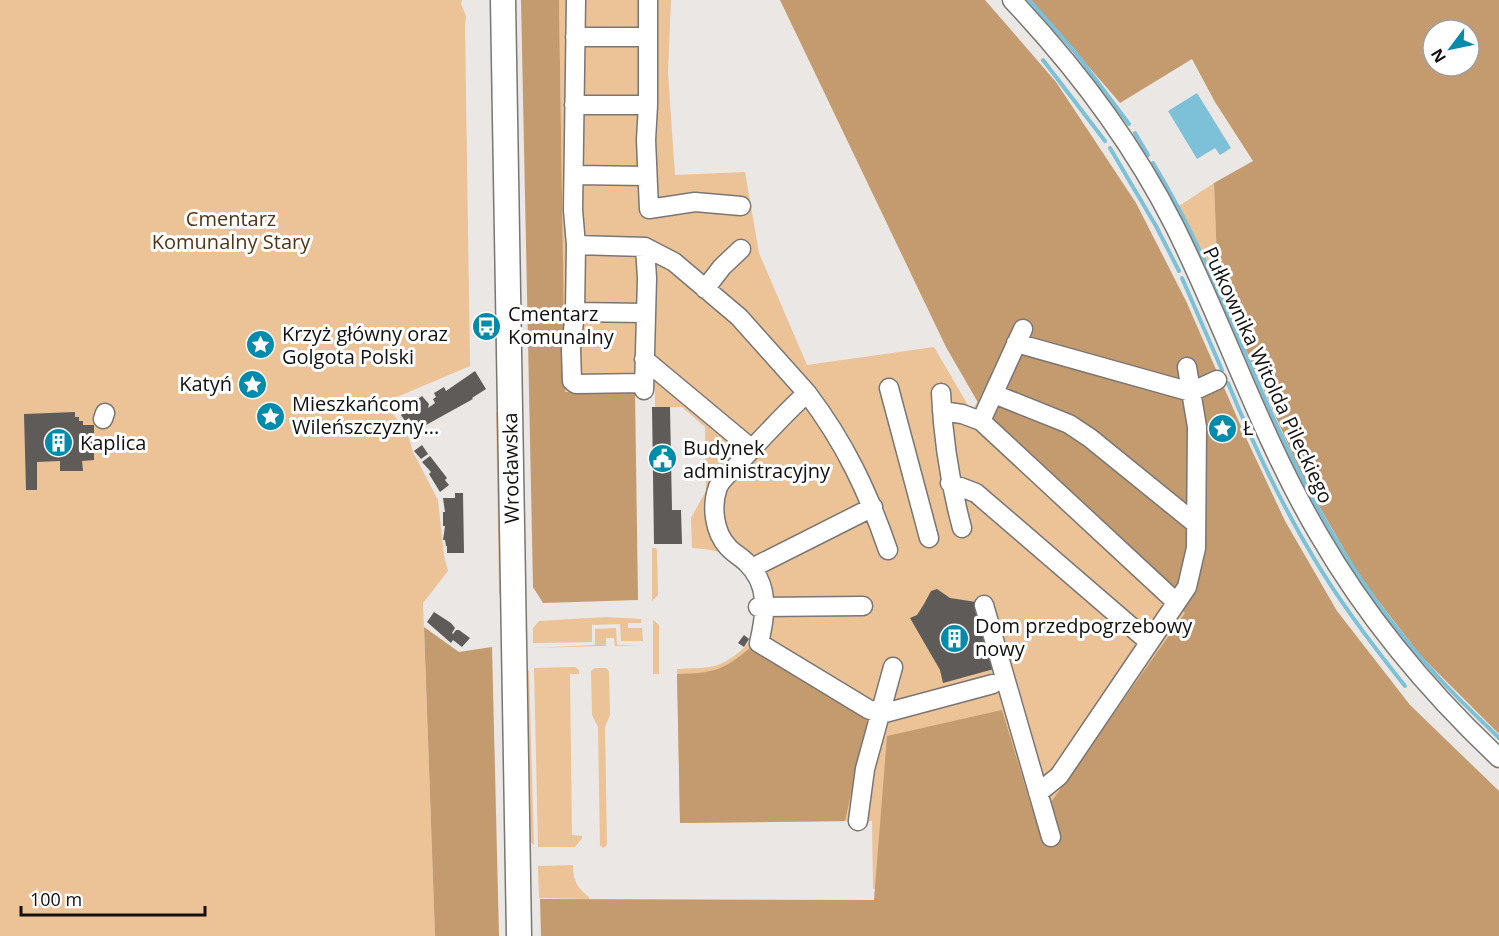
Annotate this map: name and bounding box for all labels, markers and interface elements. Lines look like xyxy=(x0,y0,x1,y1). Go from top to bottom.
north arrow xyxy=(1421,18,1481,78)
text: N xyxy=(1426,45,1451,67)
park label: Cmentarz Komunalny Stary xyxy=(152,205,311,255)
street label: Pułkownika Witolda Pileckiego xyxy=(1197,242,1340,508)
place label: Cmentarz Komunalny xyxy=(508,300,615,350)
bus stop icon: Cmentarz Komunalny xyxy=(471,310,503,342)
place label: Krzyż główny oraz Golgota Polski xyxy=(282,320,448,370)
place icon: Krzyż główny oraz Golgota Polski xyxy=(245,329,277,361)
place icon: Katyń xyxy=(237,368,269,400)
place label: Katyń xyxy=(179,370,232,397)
place label: Mieszkańcom Wileńszczyzny... xyxy=(292,390,439,440)
place icon: Mieszkańcom Wileńszczyzny... xyxy=(255,400,287,432)
street label: Wrocławska xyxy=(496,412,525,524)
place icon: Ł xyxy=(1206,412,1238,444)
place label: Ł xyxy=(1243,414,1253,441)
building icon: Kaplica xyxy=(43,427,75,459)
place label: Kaplica xyxy=(80,429,146,456)
place label: Budynek administracyjny xyxy=(683,434,831,484)
public building icon: Budynek administracyjny xyxy=(646,443,678,475)
place label: Dom przedpogrzebowy nowy xyxy=(975,612,1193,662)
building icon: Dom przedpogrzebowy nowy xyxy=(938,622,970,654)
scale bar xyxy=(21,879,206,917)
text: 100 m xyxy=(30,887,82,911)

